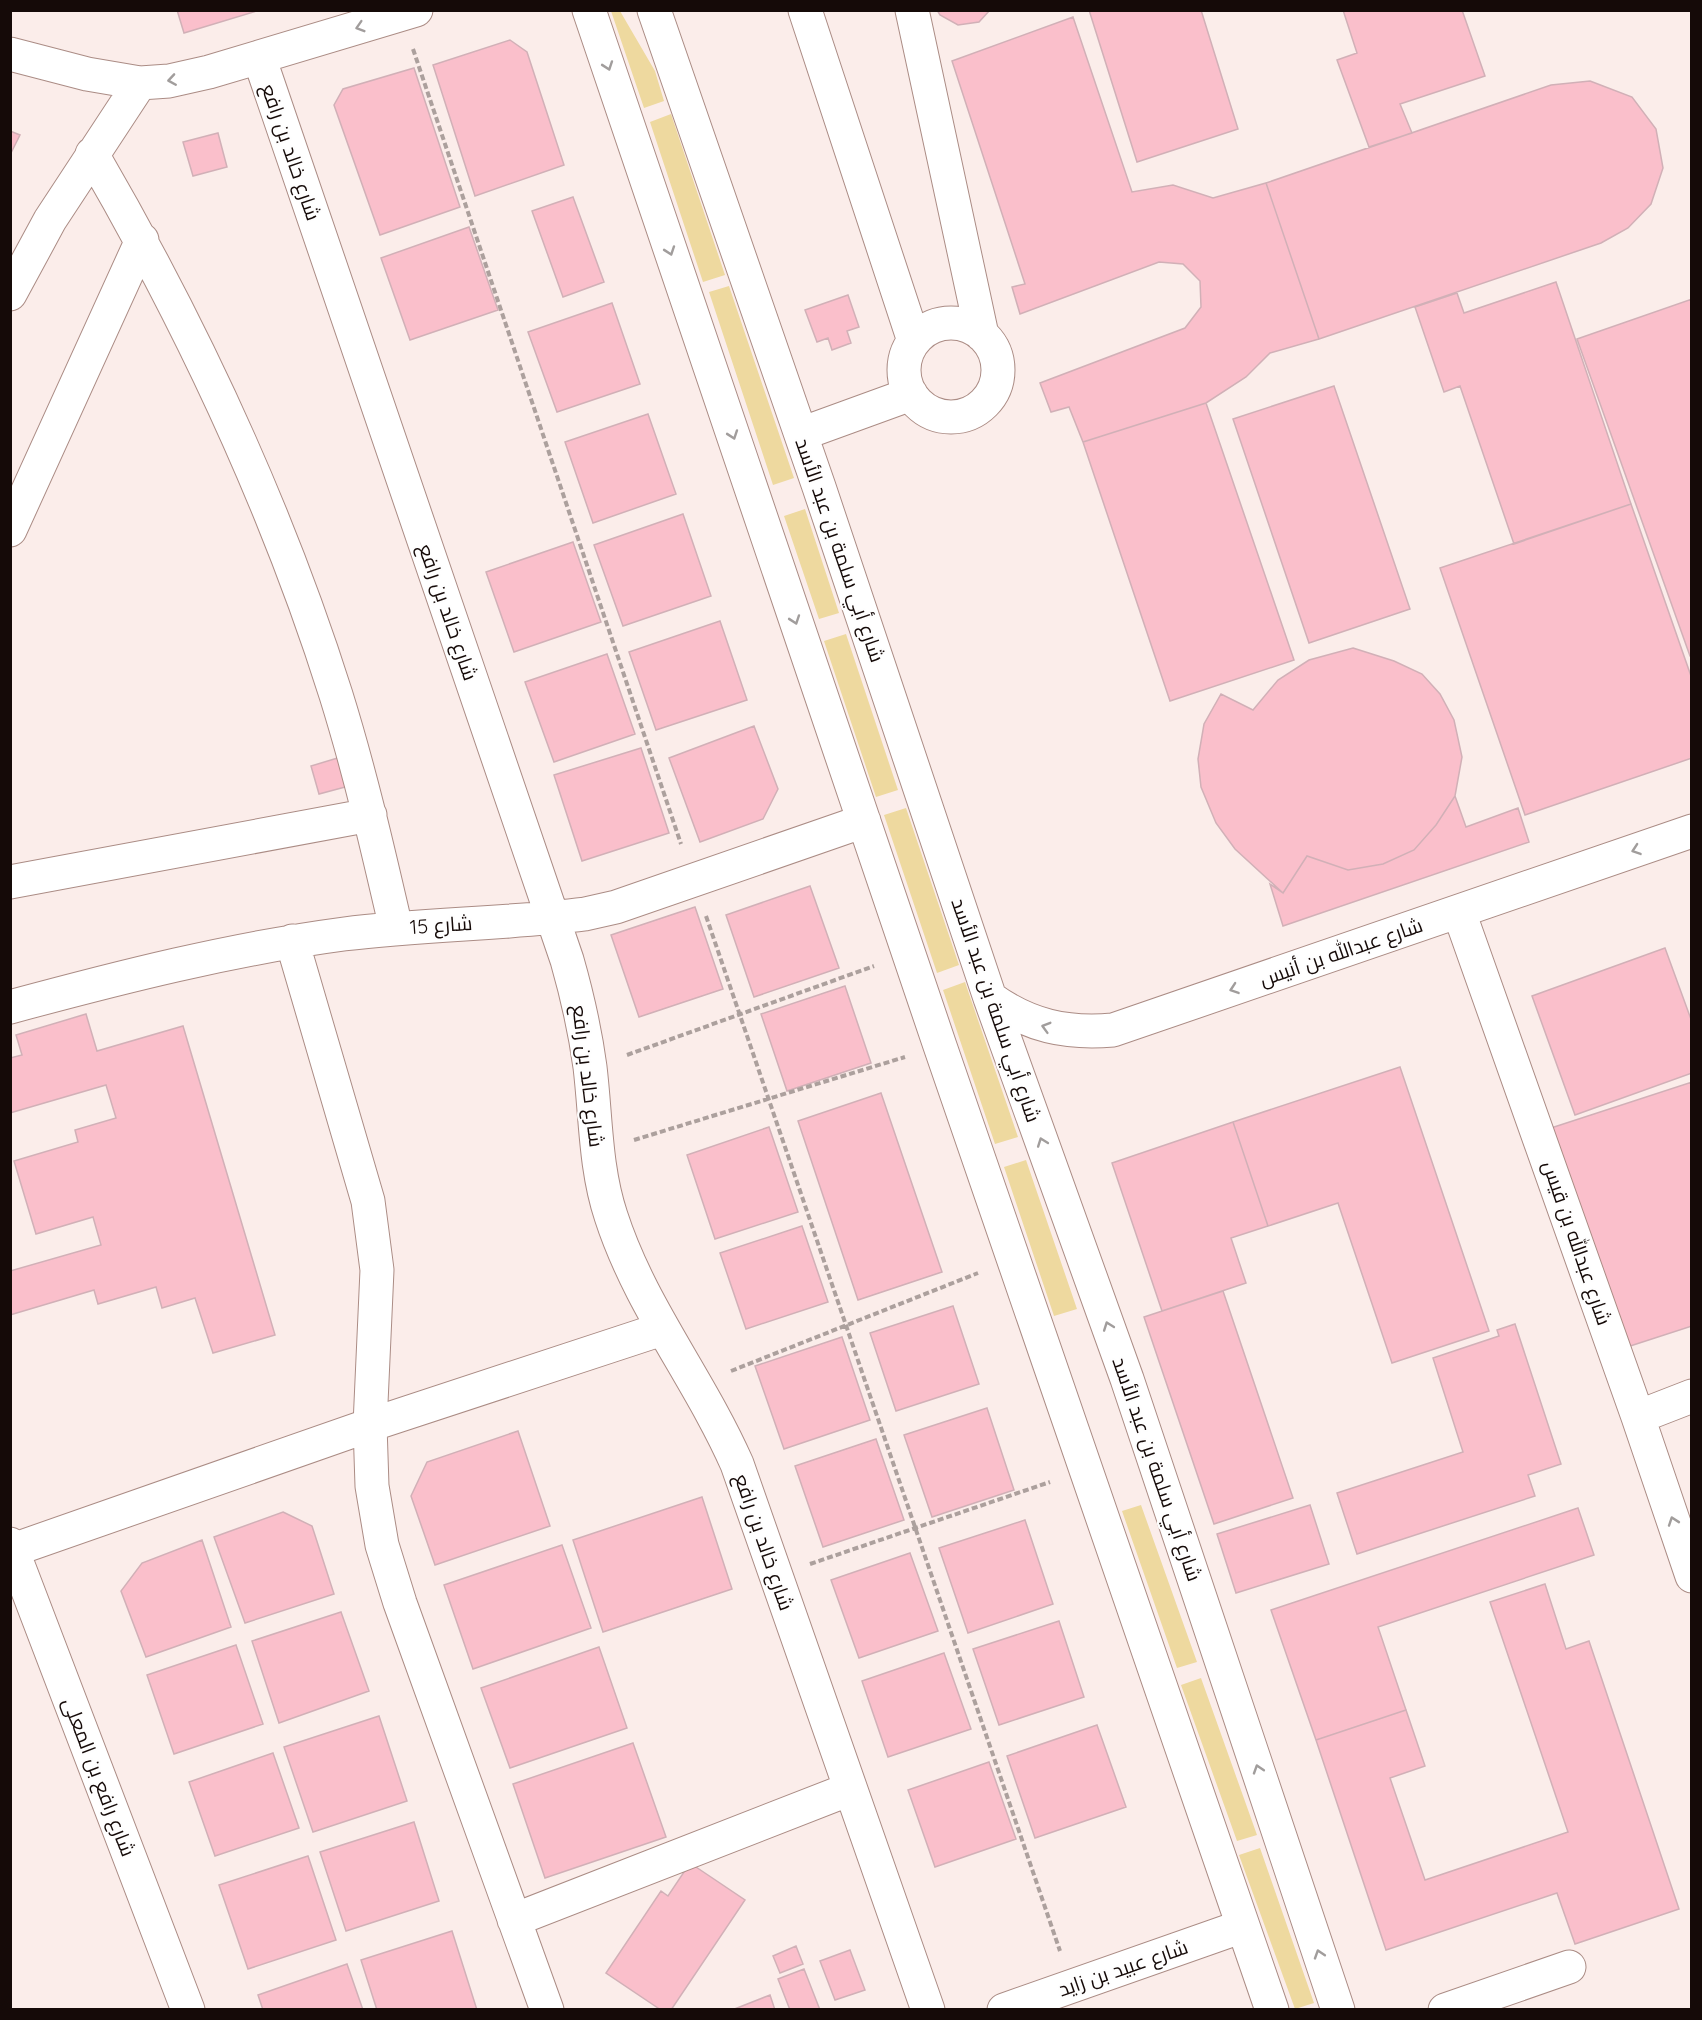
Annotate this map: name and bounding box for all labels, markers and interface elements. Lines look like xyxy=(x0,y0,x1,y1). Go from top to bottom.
one-way arrow xyxy=(355,20,366,32)
one-way arrow xyxy=(600,60,613,71)
one-way arrow xyxy=(167,73,177,86)
street label: شارع خالد بن رافع xyxy=(254,80,327,224)
one-way arrow xyxy=(663,245,676,256)
one-way arrow xyxy=(725,429,738,440)
street label: شارع أبي سلمة بن عبد الأسد xyxy=(787,434,891,667)
street label: شارع خالد بن رافع xyxy=(411,540,484,684)
one-way arrow xyxy=(788,614,801,625)
one-way arrow xyxy=(1631,843,1642,856)
street label: شارع أبي سلمة بن عبد الأسد xyxy=(943,894,1047,1127)
street label: شارع 15 xyxy=(409,910,473,941)
street label: شارع عبدالله بن أنيس xyxy=(1256,912,1426,993)
one-way arrow xyxy=(1229,982,1239,995)
street label: شارع خالد بن رافع xyxy=(565,1003,610,1149)
one-way arrow xyxy=(1041,1022,1052,1034)
one-way arrow xyxy=(1036,1137,1049,1148)
street label: شارع عبدالله بن قيس xyxy=(1536,1157,1617,1329)
one-way arrow xyxy=(1102,1321,1115,1332)
street label: شارع أبي سلمة بن عبد الأسد xyxy=(1104,1353,1208,1586)
street label: شارع خالد بن رافع xyxy=(727,1470,800,1614)
one-way arrow xyxy=(1668,1516,1680,1527)
street label: شارع رافع بن المعلى xyxy=(56,1694,141,1860)
one-way arrow xyxy=(1252,1764,1265,1775)
street label: شارع عبيد بن زايد xyxy=(1055,1934,1192,2003)
one-way arrow xyxy=(1314,1949,1327,1960)

